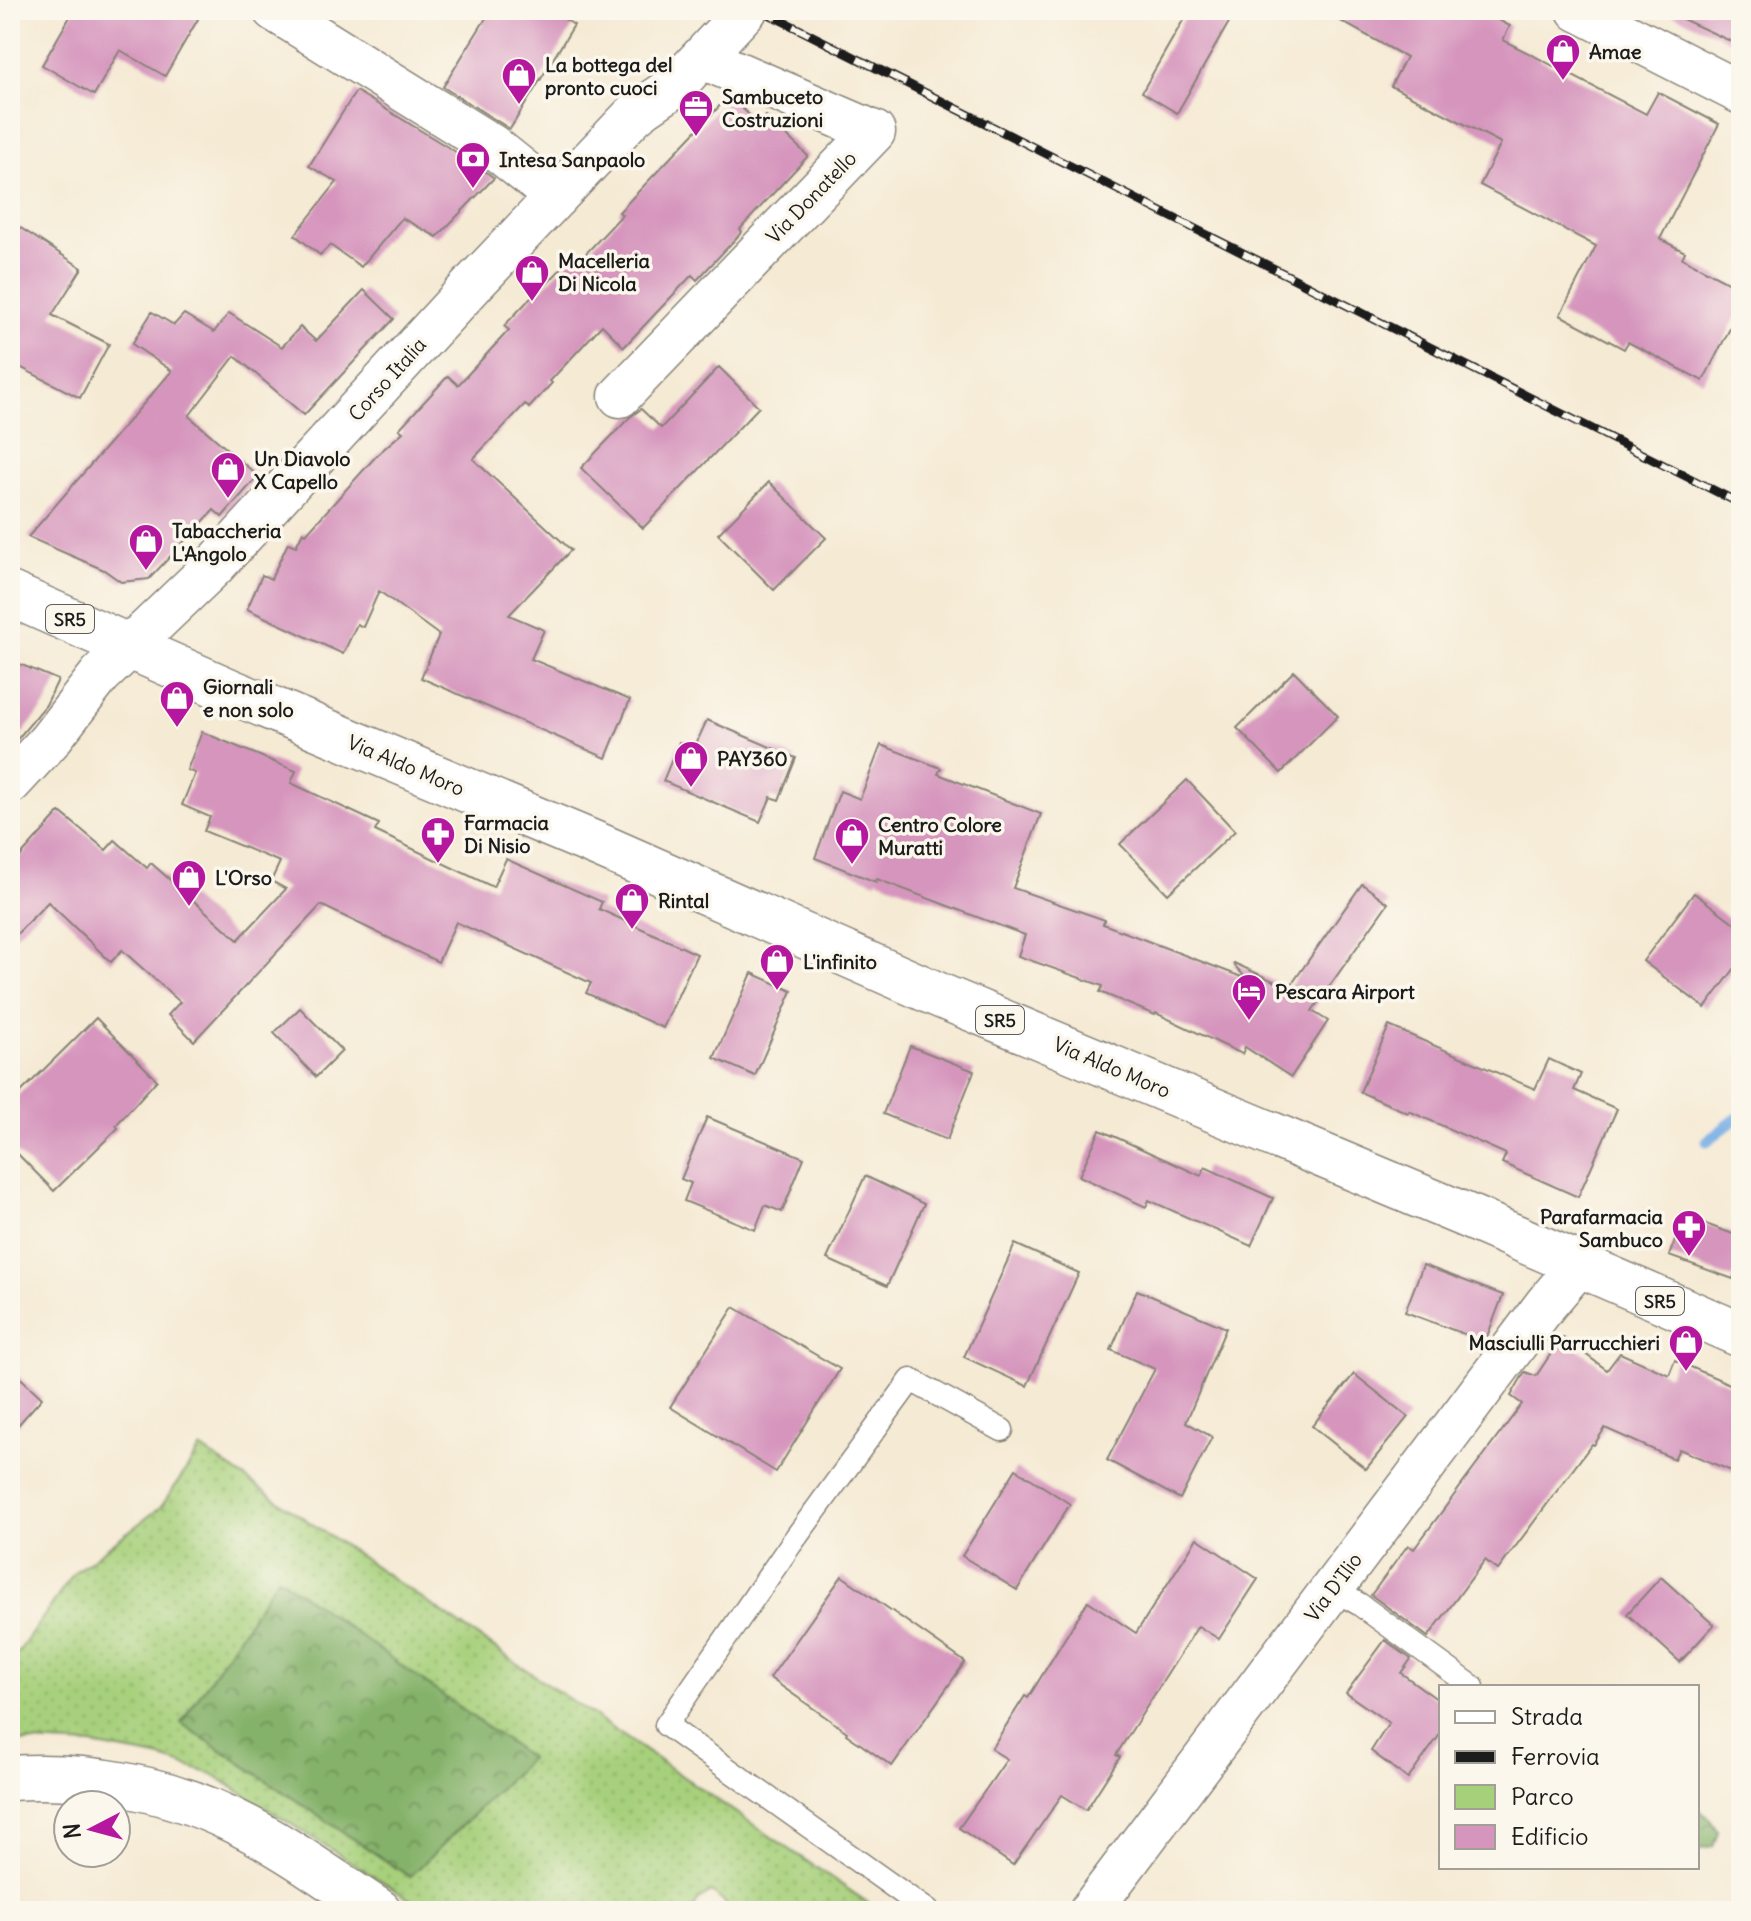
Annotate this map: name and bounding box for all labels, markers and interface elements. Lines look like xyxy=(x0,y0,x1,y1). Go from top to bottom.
shop icon: Amae xyxy=(1544,32,1582,82)
place label: Amae xyxy=(1589,39,1642,64)
place label: La bottega del pronto cuoci xyxy=(545,52,672,100)
shop icon: La bottega del pronto cuoci xyxy=(500,56,538,106)
place label: Sambuceto Costruzioni xyxy=(722,84,823,132)
office icon: Sambuceto Costruzioni xyxy=(677,88,715,138)
bank icon: Intesa Sanpaolo xyxy=(454,140,492,190)
street label: Via Donatello xyxy=(761,145,861,249)
place label: Intesa Sanpaolo xyxy=(499,147,645,172)
place label: Macelleria Di Nicola xyxy=(558,248,650,296)
shop icon: Macelleria Di Nicola xyxy=(513,253,551,303)
street label: Corso Italia xyxy=(343,332,431,426)
place label: Un Diavolo X Capello xyxy=(254,446,351,494)
shop icon: Un Diavolo X Capello xyxy=(209,450,247,500)
place label: Tabaccheria L'Angolo xyxy=(172,518,282,566)
shop icon: Tabaccheria L'Angolo xyxy=(127,522,165,572)
road number: SR5 xyxy=(46,605,94,633)
place label: Giornali e non solo xyxy=(203,674,294,722)
shop icon: Giornali e non solo xyxy=(158,679,196,729)
street label: Via Aldo Moro xyxy=(344,729,468,801)
shop icon: PAY360 xyxy=(672,739,710,789)
place label: PAY360 xyxy=(717,746,788,771)
place label: Farmacia Di Nisio xyxy=(464,810,549,858)
place label: Centro Colore Muratti xyxy=(878,812,1002,860)
pharmacy icon: Farmacia Di Nisio xyxy=(419,815,457,865)
shop icon: Centro Colore Muratti xyxy=(833,816,871,866)
shop icon: L'Orso xyxy=(170,858,208,908)
place label: L'Orso xyxy=(215,865,272,890)
shop icon: Rintal xyxy=(613,881,651,931)
place label: Rintal xyxy=(658,888,709,913)
shop icon: L'infinito xyxy=(758,942,796,992)
place label: L'infinito xyxy=(803,949,877,974)
hotel icon: Pescara Airport xyxy=(1230,972,1268,1022)
place label: Pescara Airport xyxy=(1275,979,1415,1004)
road number: SR5 xyxy=(976,1006,1024,1034)
street label: Via Aldo Moro xyxy=(1050,1031,1174,1103)
place label: Parafarmacia Sambuco xyxy=(1540,1204,1664,1252)
pharmacy icon: Parafarmacia Sambuco xyxy=(1670,1208,1708,1258)
road number: SR5 xyxy=(1636,1287,1684,1315)
shop icon: Masciulli Parrucchieri xyxy=(1667,1323,1705,1373)
place label: Masciulli Parrucchieri xyxy=(1468,1330,1660,1355)
street label: Via D'Ilio xyxy=(1299,1548,1367,1626)
legend xyxy=(1439,1685,1699,1869)
text: Strada xyxy=(1511,1701,1583,1731)
text: Ferrovia xyxy=(1511,1741,1600,1771)
text: Parco xyxy=(1511,1781,1574,1811)
north arrow xyxy=(52,1789,132,1869)
text: Edificio xyxy=(1511,1821,1589,1851)
text: N xyxy=(57,1822,87,1840)

